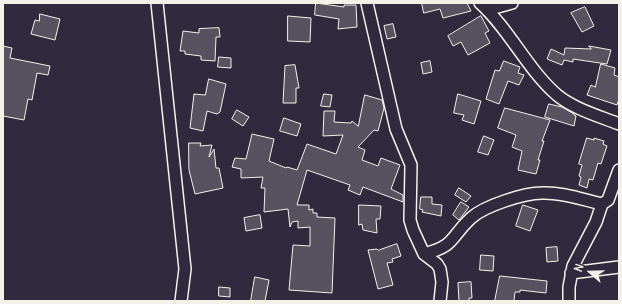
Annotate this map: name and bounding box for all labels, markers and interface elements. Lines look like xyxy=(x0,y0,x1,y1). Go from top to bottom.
north arrow xyxy=(570,252,610,292)
text: N xyxy=(571,262,587,274)

